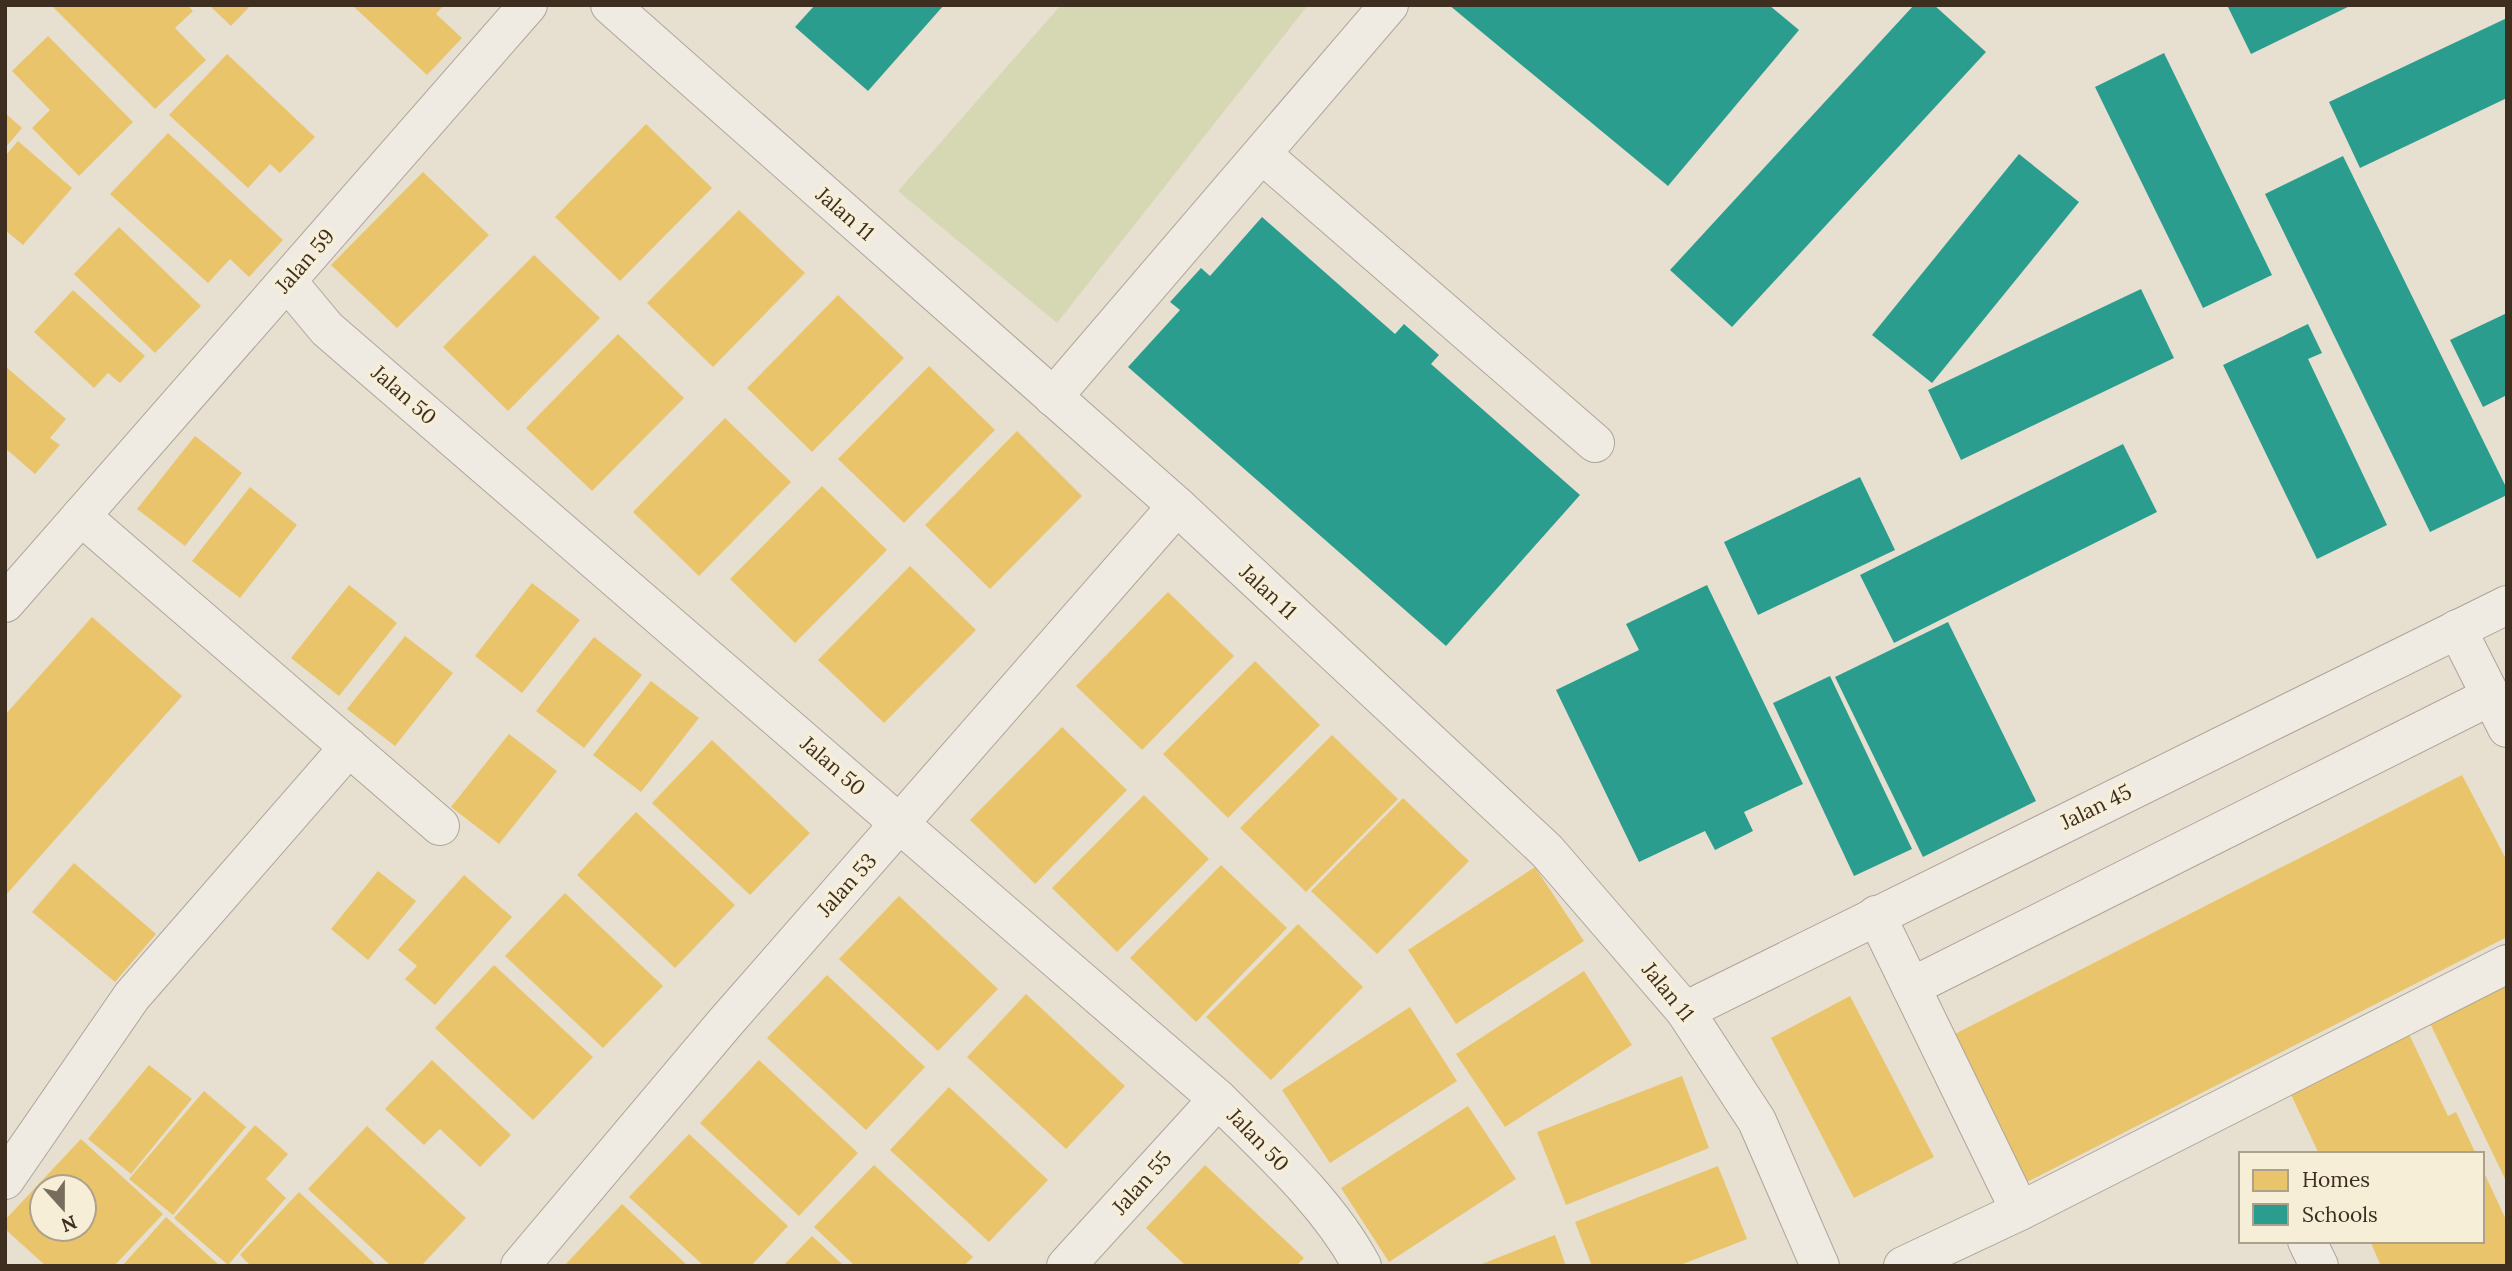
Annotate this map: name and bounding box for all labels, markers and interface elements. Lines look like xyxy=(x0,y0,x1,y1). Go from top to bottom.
street label: Jalan 11 xyxy=(810,180,880,246)
street label: Jalan 59 xyxy=(269,223,340,299)
street label: Jalan 50 xyxy=(365,358,442,430)
street label: Jalan 11 xyxy=(1233,558,1303,625)
street label: Jalan 50 xyxy=(794,729,871,801)
street label: Jalan 45 xyxy=(2055,778,2136,836)
street label: Jalan 53 xyxy=(810,847,882,923)
street label: Jalan 11 xyxy=(1636,956,1700,1027)
street label: Jalan 50 xyxy=(1221,1102,1295,1177)
street label: Jalan 55 xyxy=(1105,1145,1177,1221)
legend xyxy=(2239,1152,2484,1243)
text: Homes xyxy=(2302,1166,2370,1193)
north arrow xyxy=(28,1173,98,1243)
text: Schools xyxy=(2302,1201,2378,1228)
text: N xyxy=(58,1210,80,1238)

